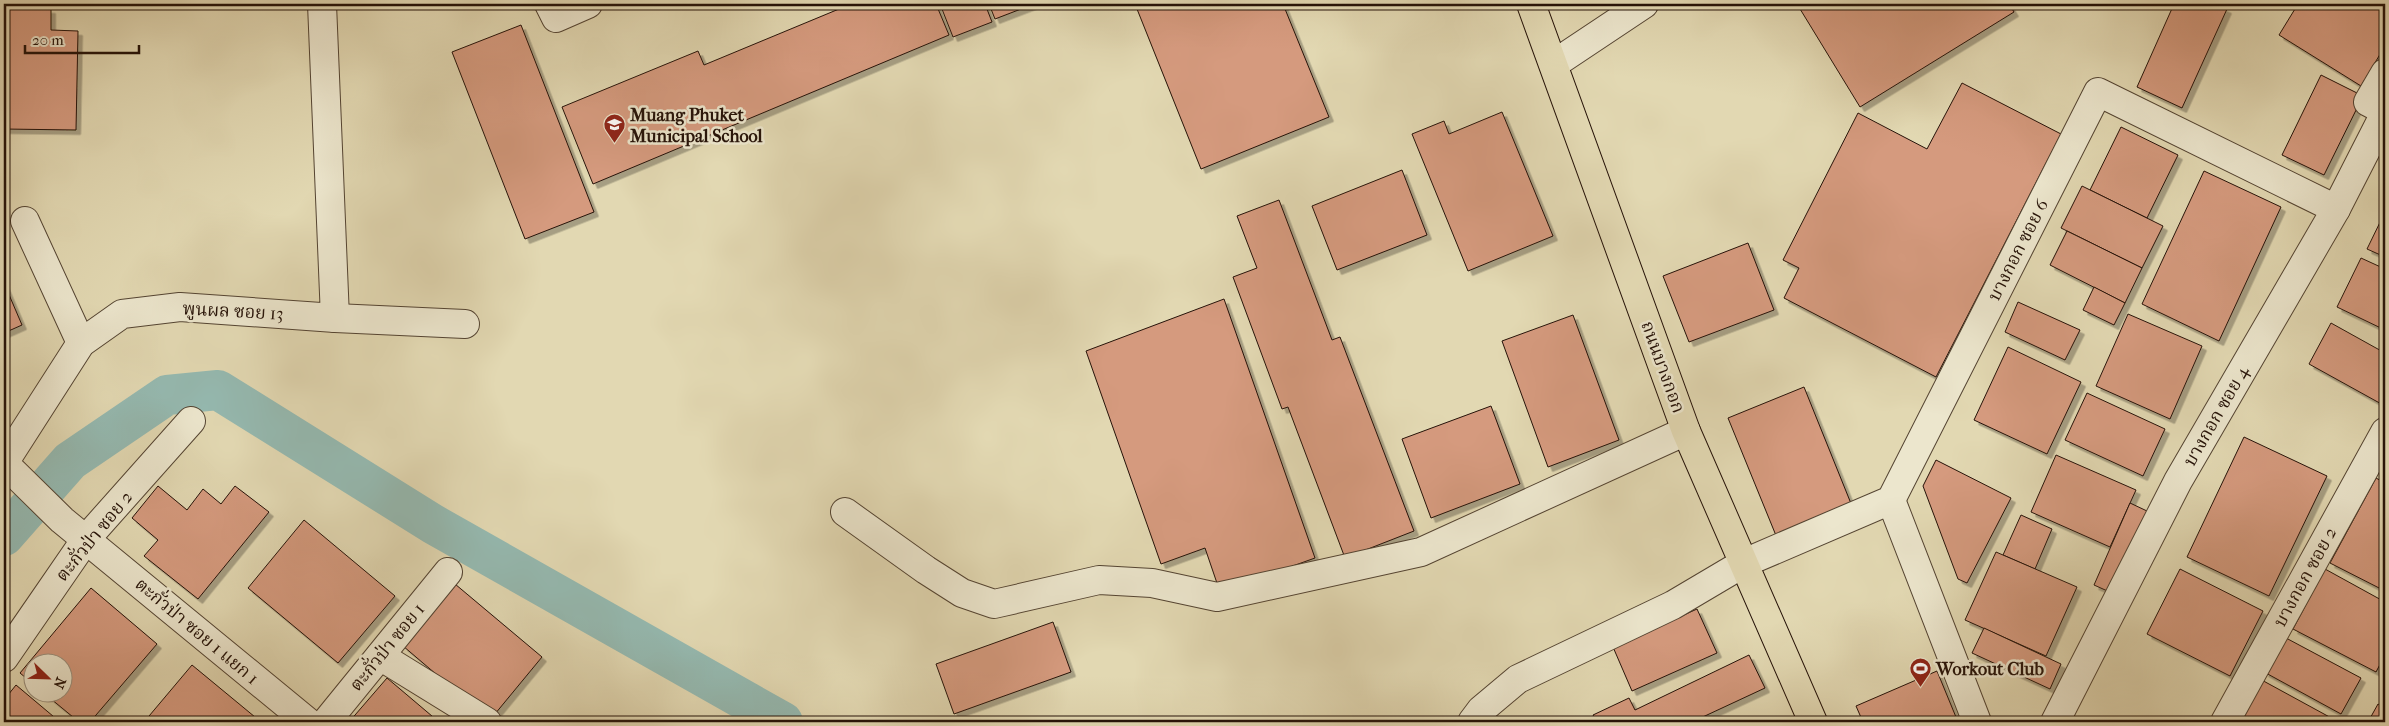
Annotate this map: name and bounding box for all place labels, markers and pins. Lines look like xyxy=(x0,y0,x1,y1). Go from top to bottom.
place label: Muang Phuket Municipal School xyxy=(629,105,764,147)
school or university icon: Muang Phuket Municipal School xyxy=(602,113,626,144)
sports icon: Workout Club xyxy=(1908,657,1932,688)
place label: Workout Club xyxy=(1935,659,2044,680)

